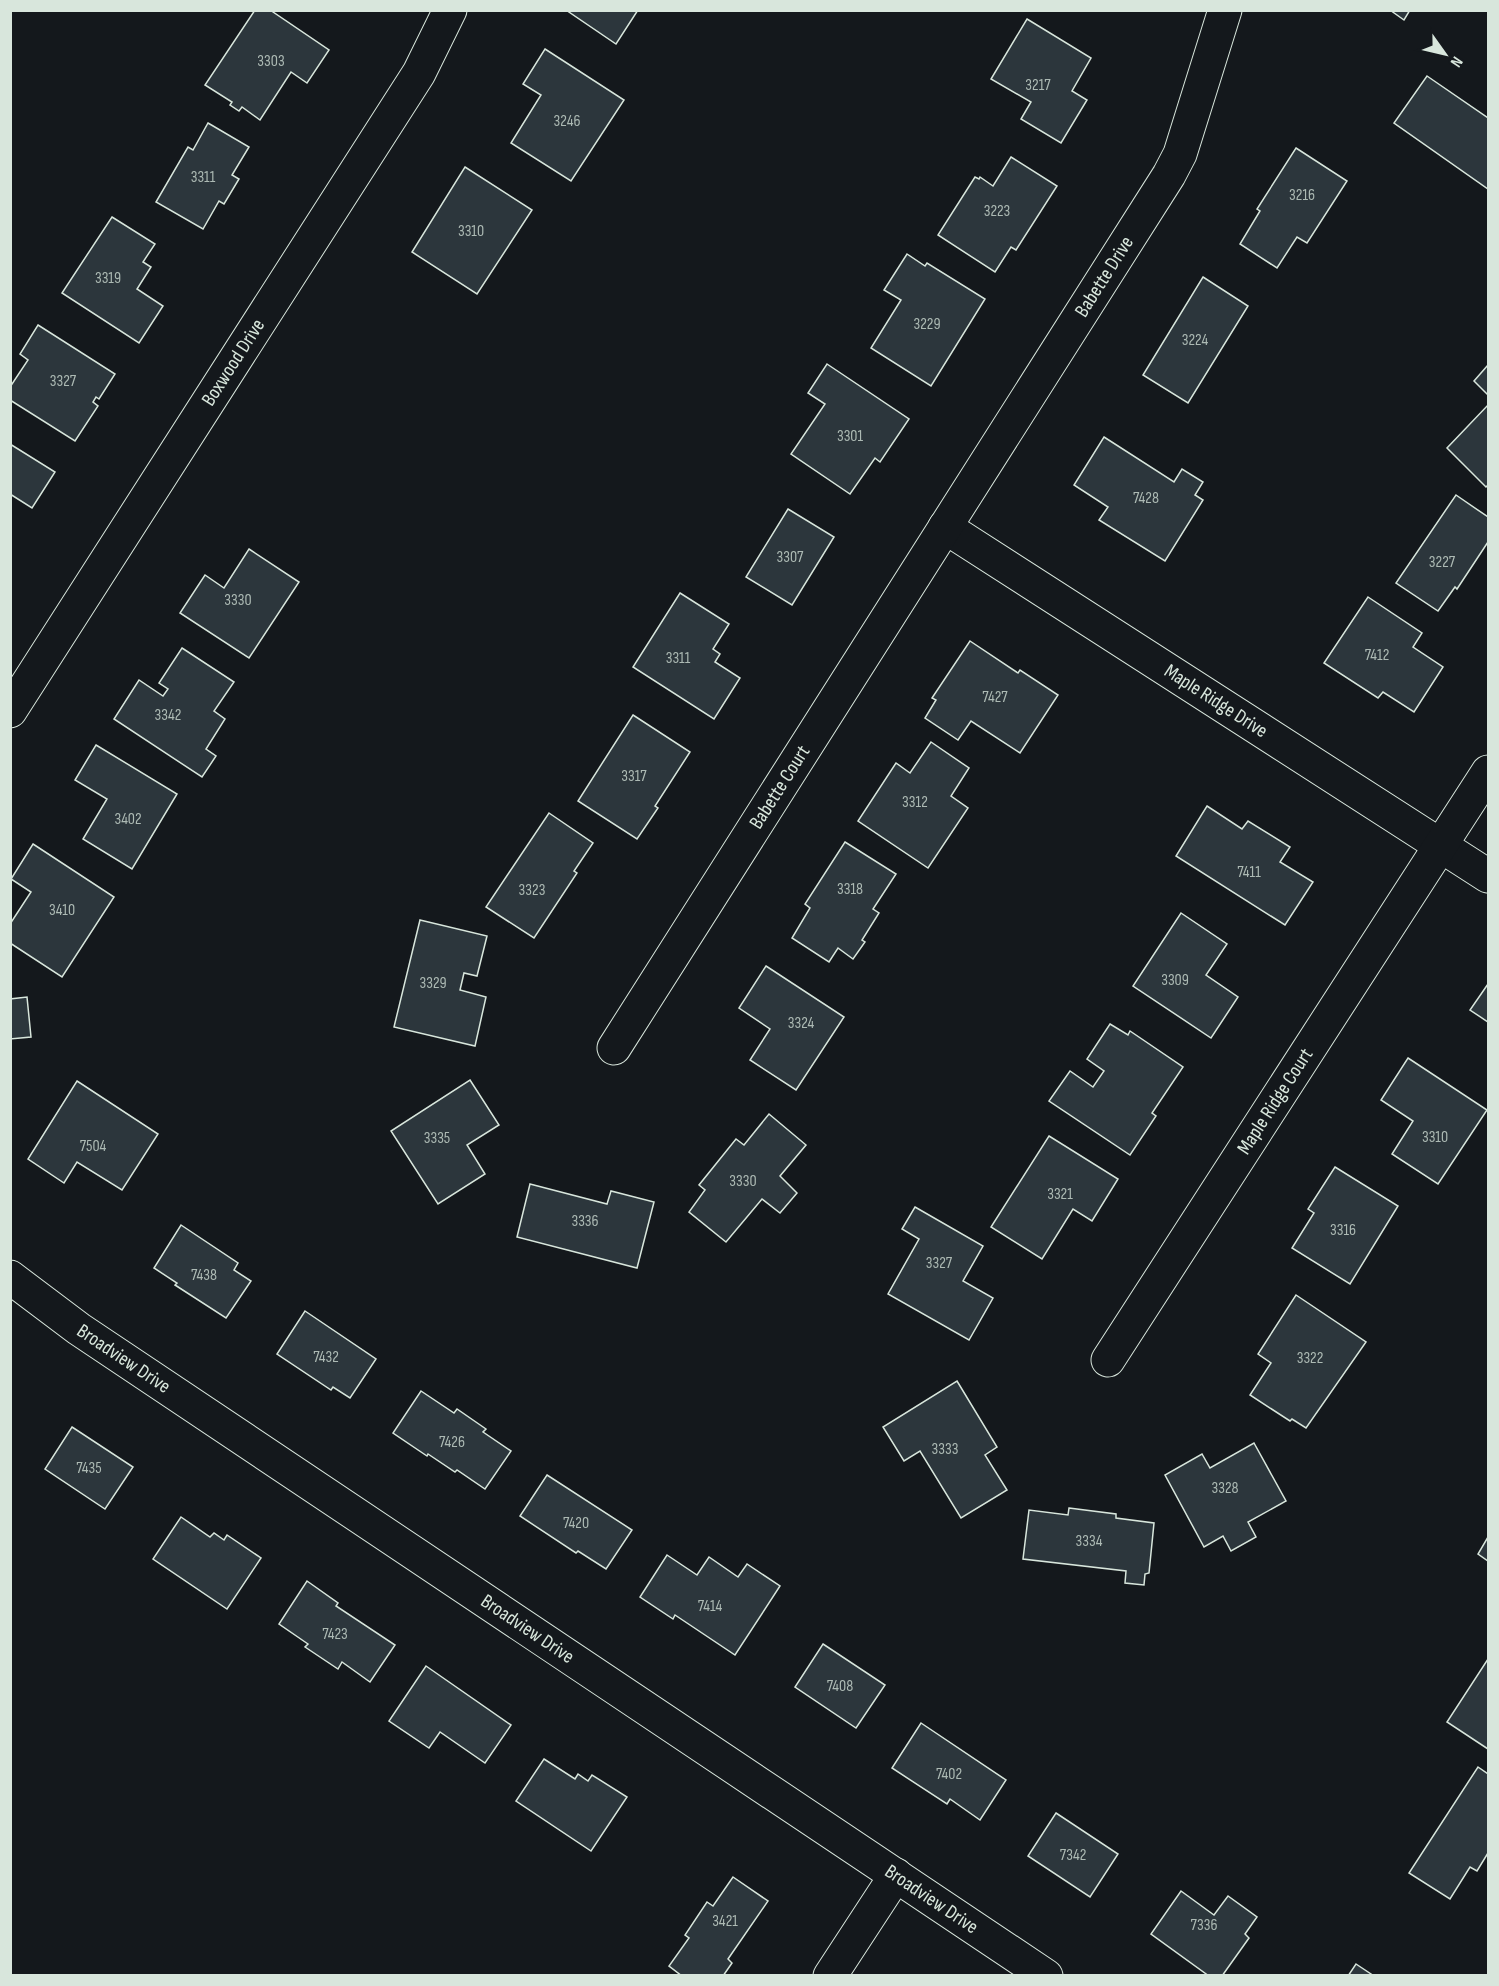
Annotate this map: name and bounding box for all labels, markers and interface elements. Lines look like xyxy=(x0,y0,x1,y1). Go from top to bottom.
north arrow xyxy=(1415,24,1475,84)
house number: 3303 xyxy=(257,52,285,71)
text: N xyxy=(1446,53,1466,70)
house number: 3217 xyxy=(1025,76,1051,95)
house number: 3246 xyxy=(554,112,580,131)
house number: 3311 xyxy=(191,168,216,187)
house number: 3216 xyxy=(1289,186,1315,205)
house number: 3223 xyxy=(984,202,1010,221)
house number: 3310 xyxy=(458,222,484,241)
street label: Babette Drive xyxy=(1070,232,1139,322)
house number: 3319 xyxy=(95,269,121,288)
street label: Boxwood Drive xyxy=(197,314,270,411)
house number: 3229 xyxy=(913,315,941,334)
house number: 3224 xyxy=(1182,331,1209,350)
house number: 3327 xyxy=(50,372,77,391)
house number: 3301 xyxy=(837,427,863,446)
house number: 7428 xyxy=(1133,489,1159,508)
house number: 3307 xyxy=(777,548,804,567)
house number: 3227 xyxy=(1429,553,1456,572)
house number: 3330 xyxy=(224,591,252,610)
house number: 7412 xyxy=(1365,646,1389,665)
house number: 3311 xyxy=(666,649,691,668)
street label: Maple Ridge Drive xyxy=(1160,659,1272,743)
house number: 7427 xyxy=(982,688,1008,707)
house number: 3342 xyxy=(155,706,181,725)
street label: Babette Court xyxy=(744,741,815,834)
house number: 3317 xyxy=(621,767,647,786)
house number: 3312 xyxy=(902,793,928,812)
house number: 3402 xyxy=(114,810,142,829)
house number: 7411 xyxy=(1237,863,1261,882)
house number: 3318 xyxy=(837,880,863,899)
house number: 3323 xyxy=(519,881,545,900)
house number: 3410 xyxy=(49,901,75,920)
house number: 3309 xyxy=(1161,971,1189,990)
house number: 3329 xyxy=(419,974,447,993)
house number: 3324 xyxy=(788,1014,815,1033)
street label: Maple Ridge Court xyxy=(1232,1044,1318,1159)
house number: 3310 xyxy=(1422,1128,1448,1147)
house number: 3335 xyxy=(424,1129,450,1148)
house number: 7504 xyxy=(80,1137,107,1156)
house number: 3330 xyxy=(729,1172,757,1191)
house number: 3321 xyxy=(1047,1185,1073,1204)
house number: 3336 xyxy=(571,1212,599,1231)
house number: 3316 xyxy=(1330,1221,1356,1240)
house number: 3327 xyxy=(926,1254,953,1273)
house number: 7438 xyxy=(191,1266,217,1285)
street label: Broadview Drive xyxy=(72,1319,175,1399)
house number: 7432 xyxy=(313,1348,339,1367)
house number: 3322 xyxy=(1297,1349,1323,1368)
house number: 7426 xyxy=(439,1433,465,1452)
house number: 3333 xyxy=(932,1440,958,1459)
house number: 7435 xyxy=(76,1459,102,1478)
house number: 3328 xyxy=(1211,1479,1239,1498)
house number: 7420 xyxy=(563,1514,589,1533)
house number: 3334 xyxy=(1076,1532,1103,1551)
street label: Broadview Drive xyxy=(476,1589,579,1669)
house number: 7414 xyxy=(698,1597,723,1616)
house number: 7423 xyxy=(322,1625,348,1644)
house number: 7408 xyxy=(827,1677,853,1696)
house number: 7402 xyxy=(936,1765,962,1784)
house number: 7342 xyxy=(1060,1846,1086,1865)
street label: Broadview Drive xyxy=(880,1859,983,1939)
house number: 3421 xyxy=(712,1912,738,1931)
house number: 7336 xyxy=(1191,1916,1217,1935)

